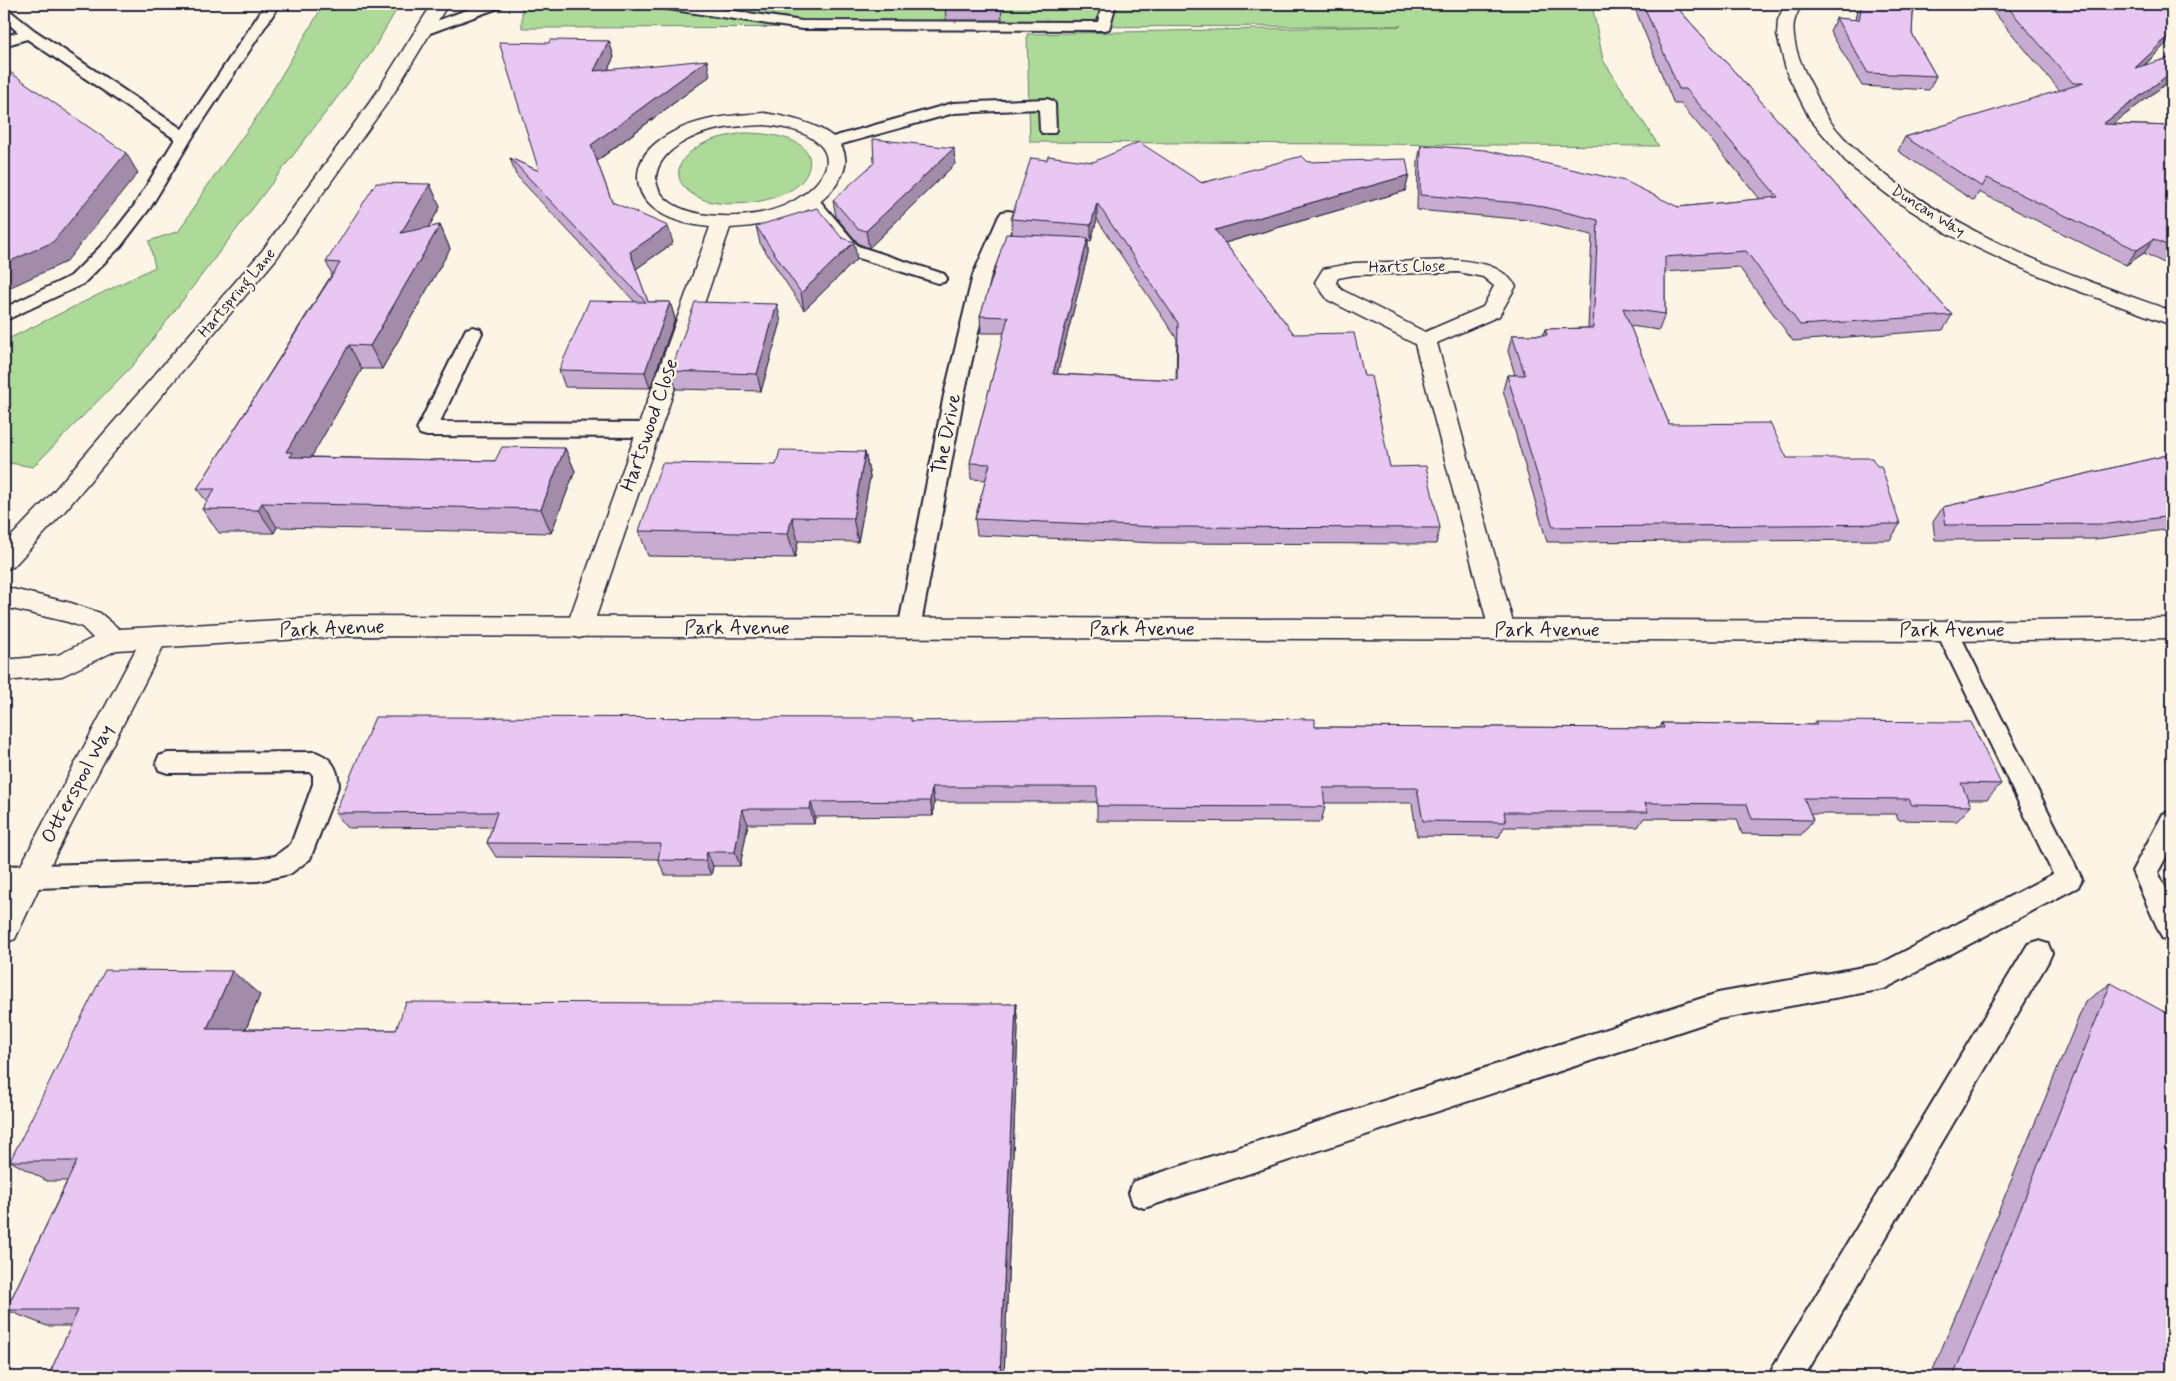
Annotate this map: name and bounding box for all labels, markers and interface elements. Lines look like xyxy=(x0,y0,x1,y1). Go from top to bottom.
street label: Duncan Way xyxy=(1887,180,1969,242)
street label: Hartspring Lane xyxy=(193,244,281,343)
street label: Harts Close xyxy=(1368,256,1446,278)
street label: Hartswood Close xyxy=(615,355,685,495)
street label: The Drive xyxy=(926,391,968,477)
street label: Park Avenue xyxy=(279,614,385,644)
street label: Park Avenue xyxy=(684,615,790,642)
street label: Park Avenue xyxy=(1089,616,1195,643)
street label: Park Avenue xyxy=(1494,617,1600,644)
street label: Park Avenue xyxy=(1899,617,2005,644)
street label: Otterspool Way xyxy=(35,720,121,848)

